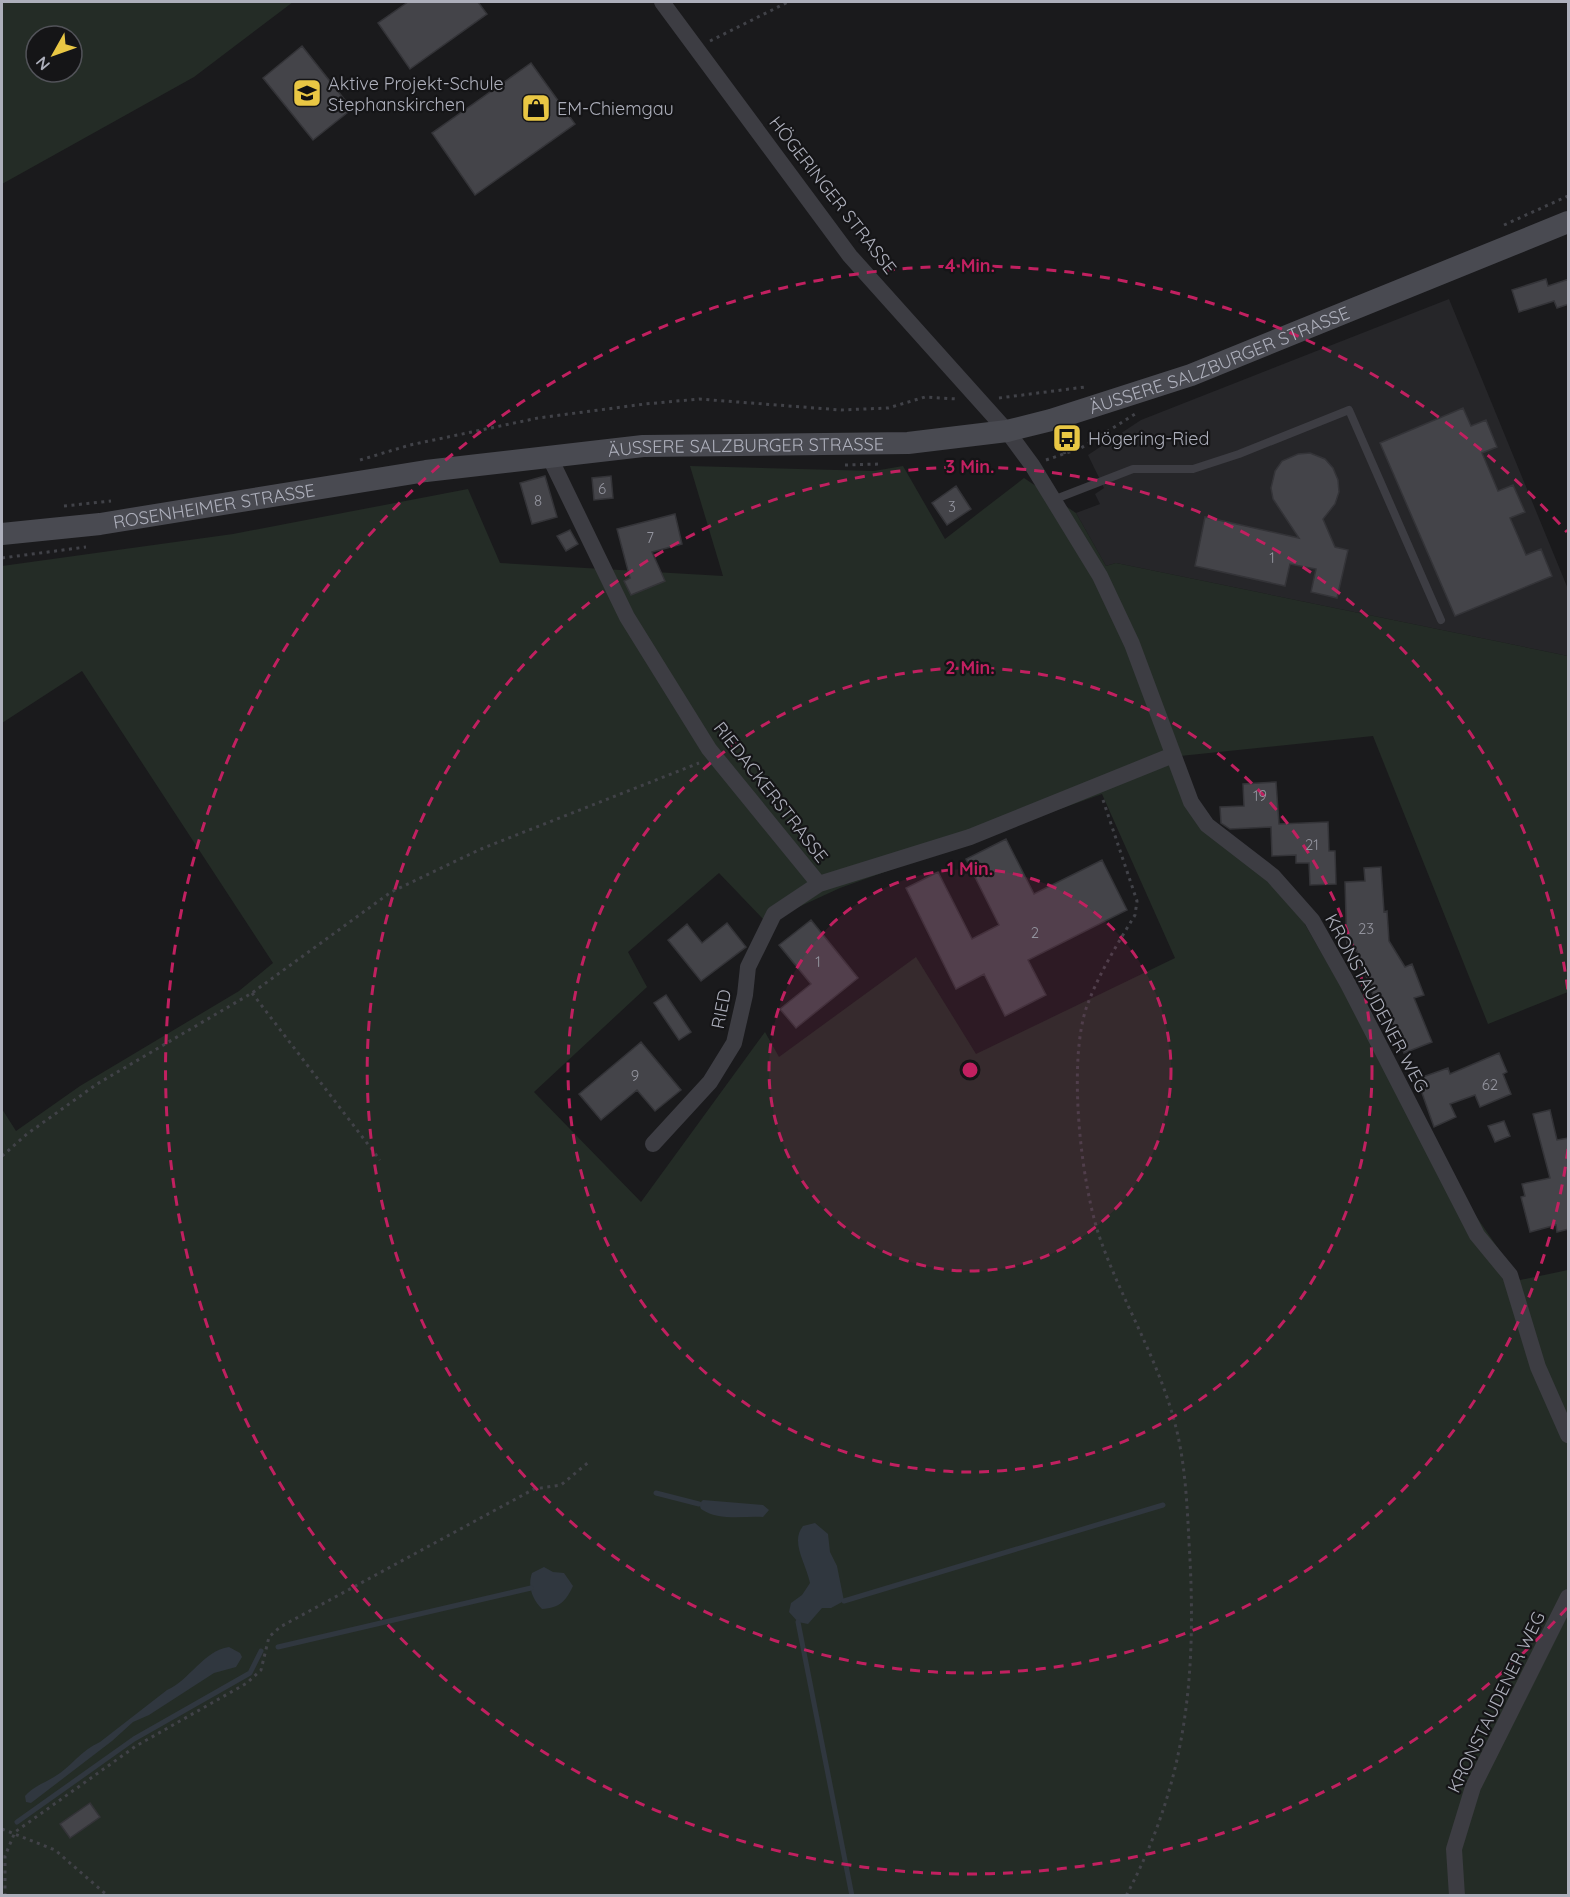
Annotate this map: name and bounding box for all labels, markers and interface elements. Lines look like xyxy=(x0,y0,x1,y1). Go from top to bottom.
north arrow xyxy=(24,24,84,84)
text: N xyxy=(31,53,54,75)
place label: Aktive Projekt-Schule Stephanskirchen xyxy=(328,72,504,116)
school or university icon: Aktive Projekt-Schule Stephanskirchen xyxy=(291,77,323,109)
shop icon: EM-Chiemgau xyxy=(520,92,552,124)
place label: EM-Chiemgau xyxy=(557,97,674,120)
street label: HÖGERINGER STRASSE xyxy=(764,111,902,279)
text: 4 Min. xyxy=(945,254,995,277)
street label: ÄUSSERE SALZBURGER STRASSE xyxy=(1086,300,1353,419)
bus stop icon: Högering-Ried xyxy=(1051,422,1083,454)
place label: Högering-Ried xyxy=(1088,427,1209,450)
street label: ÄUSSERE SALZBURGER STRASSE xyxy=(607,432,884,461)
text: 3 Min. xyxy=(946,455,994,478)
street label: ROSENHEIMER STRASSE xyxy=(111,478,317,533)
house number: 6 xyxy=(598,479,606,498)
house number: 8 xyxy=(534,491,542,510)
house number: 3 xyxy=(948,497,956,516)
house number: 7 xyxy=(646,528,654,547)
house number: 1 xyxy=(1269,548,1275,567)
text: 2 Min. xyxy=(945,656,995,679)
street label: RIEDACKERSTRASSE xyxy=(709,717,833,867)
house number: 19 xyxy=(1253,786,1267,805)
house number: 21 xyxy=(1305,835,1319,854)
text: 1 Min. xyxy=(947,857,993,880)
street label: KRONSTAUDENER WEG xyxy=(1320,910,1434,1096)
house number: 23 xyxy=(1358,919,1374,938)
house number: 2 xyxy=(1031,923,1039,942)
house number: 1 xyxy=(815,952,821,971)
street label: RIED xyxy=(706,987,736,1031)
centre of rings xyxy=(960,1060,980,1080)
house number: 9 xyxy=(631,1066,639,1085)
house number: 62 xyxy=(1482,1075,1498,1094)
street label: KRONSTAUDENER WEG xyxy=(1442,1608,1550,1796)

